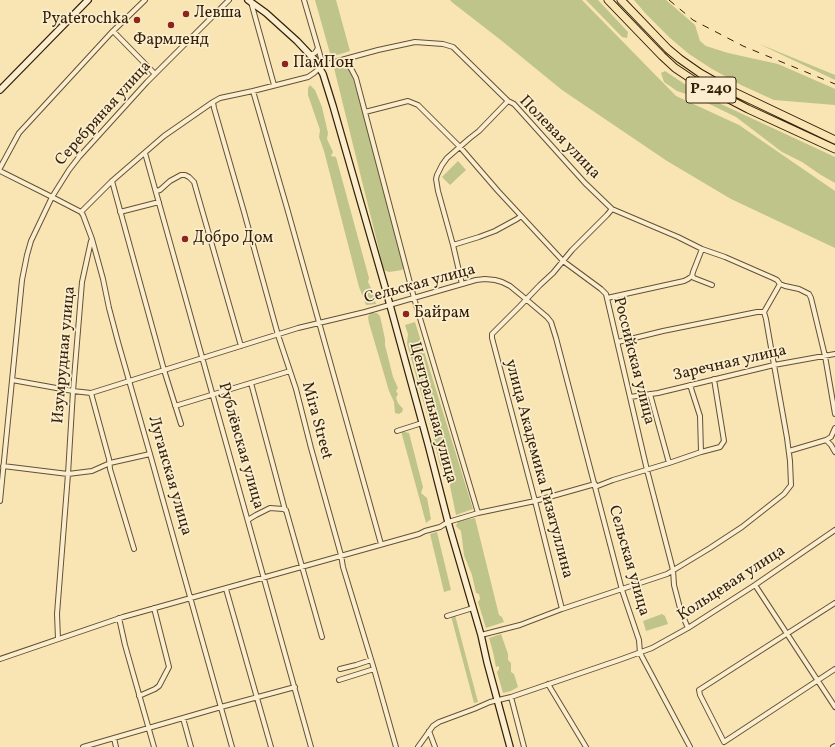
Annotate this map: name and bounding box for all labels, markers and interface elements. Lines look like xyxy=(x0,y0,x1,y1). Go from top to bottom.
place label: Левша xyxy=(194,4,242,24)
marker: Левша xyxy=(181,9,191,19)
place label: Pyaterochka xyxy=(42,10,129,30)
marker: Pyaterochka xyxy=(132,15,142,25)
marker: Фармленд xyxy=(166,20,176,30)
place label: Фармленд xyxy=(133,31,209,51)
place label: ПамПон xyxy=(293,54,354,74)
street label: Серебряная улица xyxy=(52,58,156,170)
marker: ПамПон xyxy=(280,59,290,69)
road number: Р-240 xyxy=(686,77,736,103)
street label: Полевая улица xyxy=(514,92,604,184)
place label: Добро Дом xyxy=(193,229,273,249)
marker: Добро Дом xyxy=(180,234,190,244)
street label: Сельская улица xyxy=(362,261,478,309)
street label: Изумрудная улица xyxy=(49,285,81,425)
street label: Российская улица xyxy=(608,295,658,427)
place label: Байрам xyxy=(414,304,470,324)
marker: Байрам xyxy=(401,309,411,319)
street label: Центральная улица xyxy=(404,340,460,486)
street label: Заречная улица xyxy=(671,342,789,386)
street label: улица Академика Гизатуллина xyxy=(499,357,577,581)
street label: Mira Street xyxy=(296,380,336,462)
street label: Рублёвская улица xyxy=(213,381,267,511)
street label: Луганская улица xyxy=(143,414,195,538)
street label: Сельская улица xyxy=(603,503,653,619)
street label: Кольцевая улица xyxy=(674,542,790,626)

